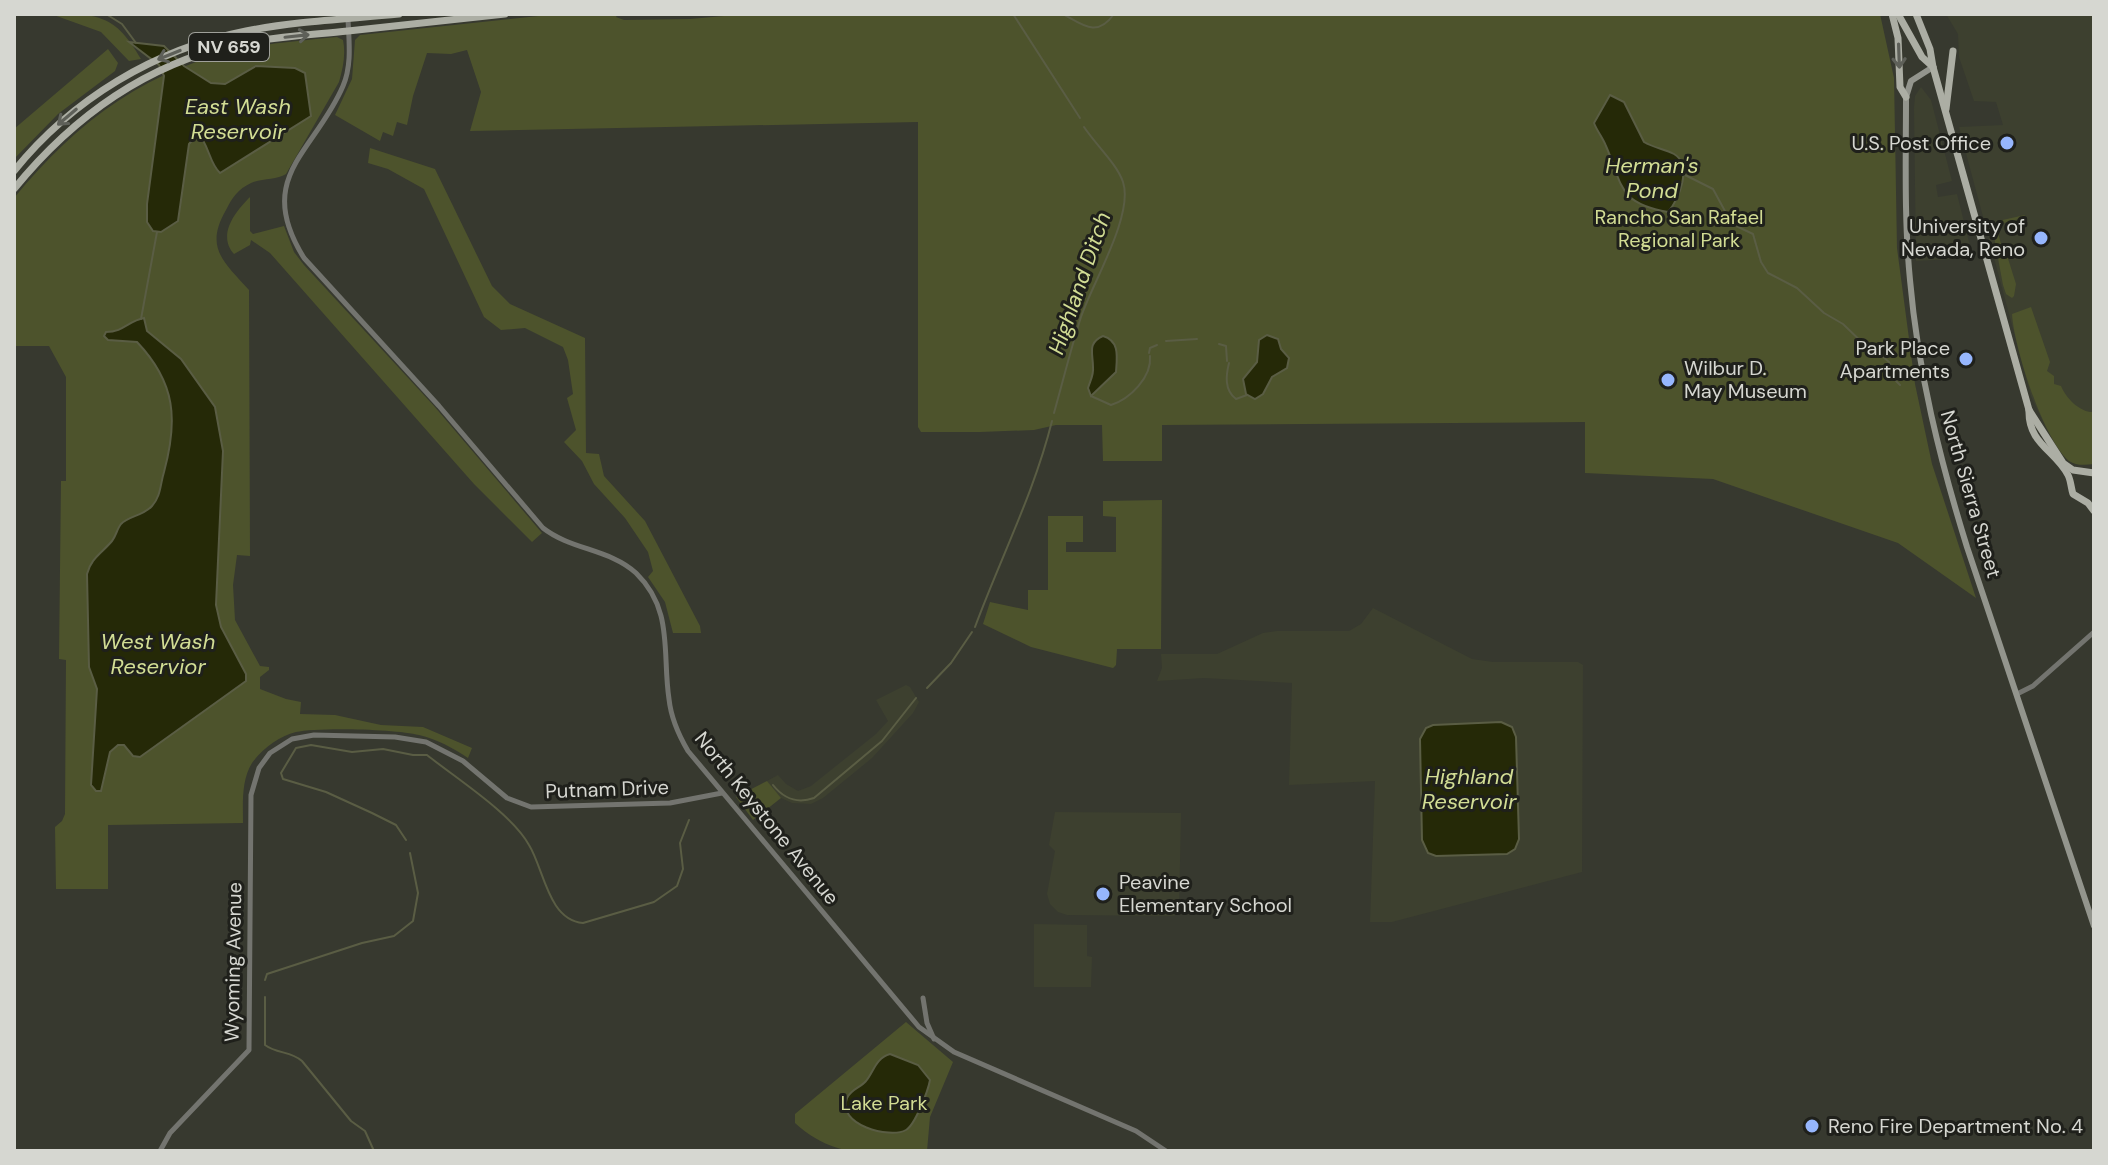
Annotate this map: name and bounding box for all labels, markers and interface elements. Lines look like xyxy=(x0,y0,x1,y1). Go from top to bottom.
one-way arrow xyxy=(283,28,310,43)
road number: NV 659 xyxy=(189,33,269,61)
one-way arrow xyxy=(1892,42,1907,69)
one-way arrow xyxy=(157,49,182,63)
water label: East Wash Reservoir xyxy=(185,92,291,146)
one-way arrow xyxy=(57,108,77,126)
place label: U.S. Post Office xyxy=(1851,130,1991,156)
marker: U.S. Post Office xyxy=(1998,134,2016,152)
water label: Herman's Pond xyxy=(1605,151,1699,205)
park label: Rancho San Rafael Regional Park xyxy=(1595,204,1763,253)
water label: Highland Ditch xyxy=(1042,208,1117,358)
place label: University of Nevada, Reno xyxy=(1901,213,2025,262)
marker: University of Nevada, Reno xyxy=(2032,229,2050,247)
place label: Park Place Apartments xyxy=(1840,335,1950,384)
marker: Park Place Apartments xyxy=(1957,350,1975,368)
place label: Wilbur D. May Museum xyxy=(1684,355,1807,404)
marker: Wilbur D. May Museum xyxy=(1659,371,1677,389)
street label: North Sierra Street xyxy=(1935,407,2007,581)
water label: West Wash Reservior xyxy=(101,627,215,681)
street label: North Keystone Avenue xyxy=(689,726,845,910)
water label: Highland Reservoir xyxy=(1422,762,1517,816)
street label: Putnam Drive xyxy=(545,774,669,804)
place label: Peavine Elementary School xyxy=(1119,869,1292,918)
street label: Wyoming Avenue xyxy=(219,882,247,1042)
marker: Peavine Elementary School xyxy=(1094,885,1112,903)
park label: Lake Park xyxy=(841,1090,927,1116)
place label: Reno Fire Department No. 4 xyxy=(1828,1113,2083,1139)
marker: Reno Fire Department No. 4 xyxy=(1803,1117,1821,1135)

